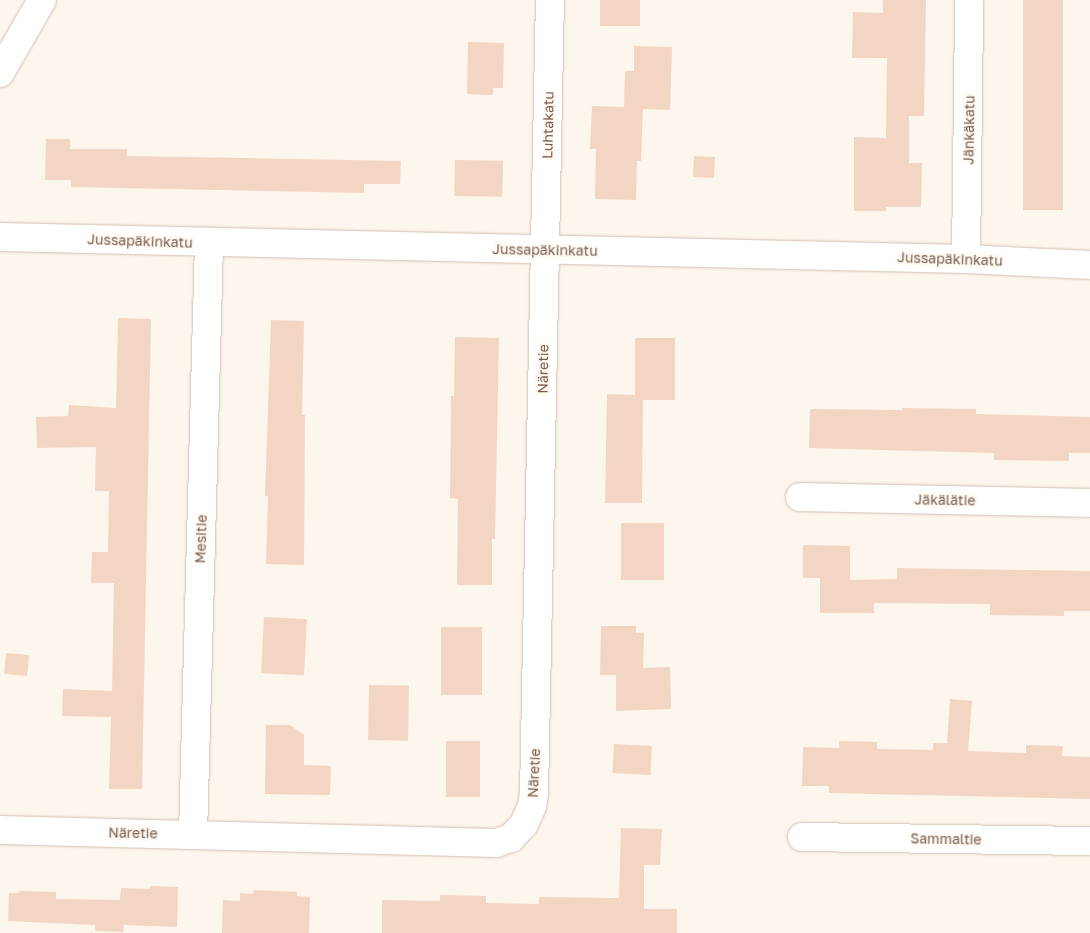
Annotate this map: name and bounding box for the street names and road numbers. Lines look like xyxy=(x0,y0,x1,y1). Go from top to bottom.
street label: Luhtakatu xyxy=(539,91,557,159)
street label: Jänkäkatu xyxy=(960,95,978,165)
street label: Jussapäkinkatu xyxy=(87,231,193,251)
street label: Jussapäkinkatu xyxy=(492,241,598,259)
street label: Jussapäkinkatu xyxy=(897,249,1003,269)
street label: Näretie xyxy=(534,344,552,394)
street label: Jäkälätie xyxy=(914,491,976,509)
street label: Mesitie xyxy=(192,514,210,564)
street label: Näretie xyxy=(524,748,544,798)
street label: Näretie xyxy=(108,824,158,842)
street label: Sammaltie xyxy=(910,830,982,848)

